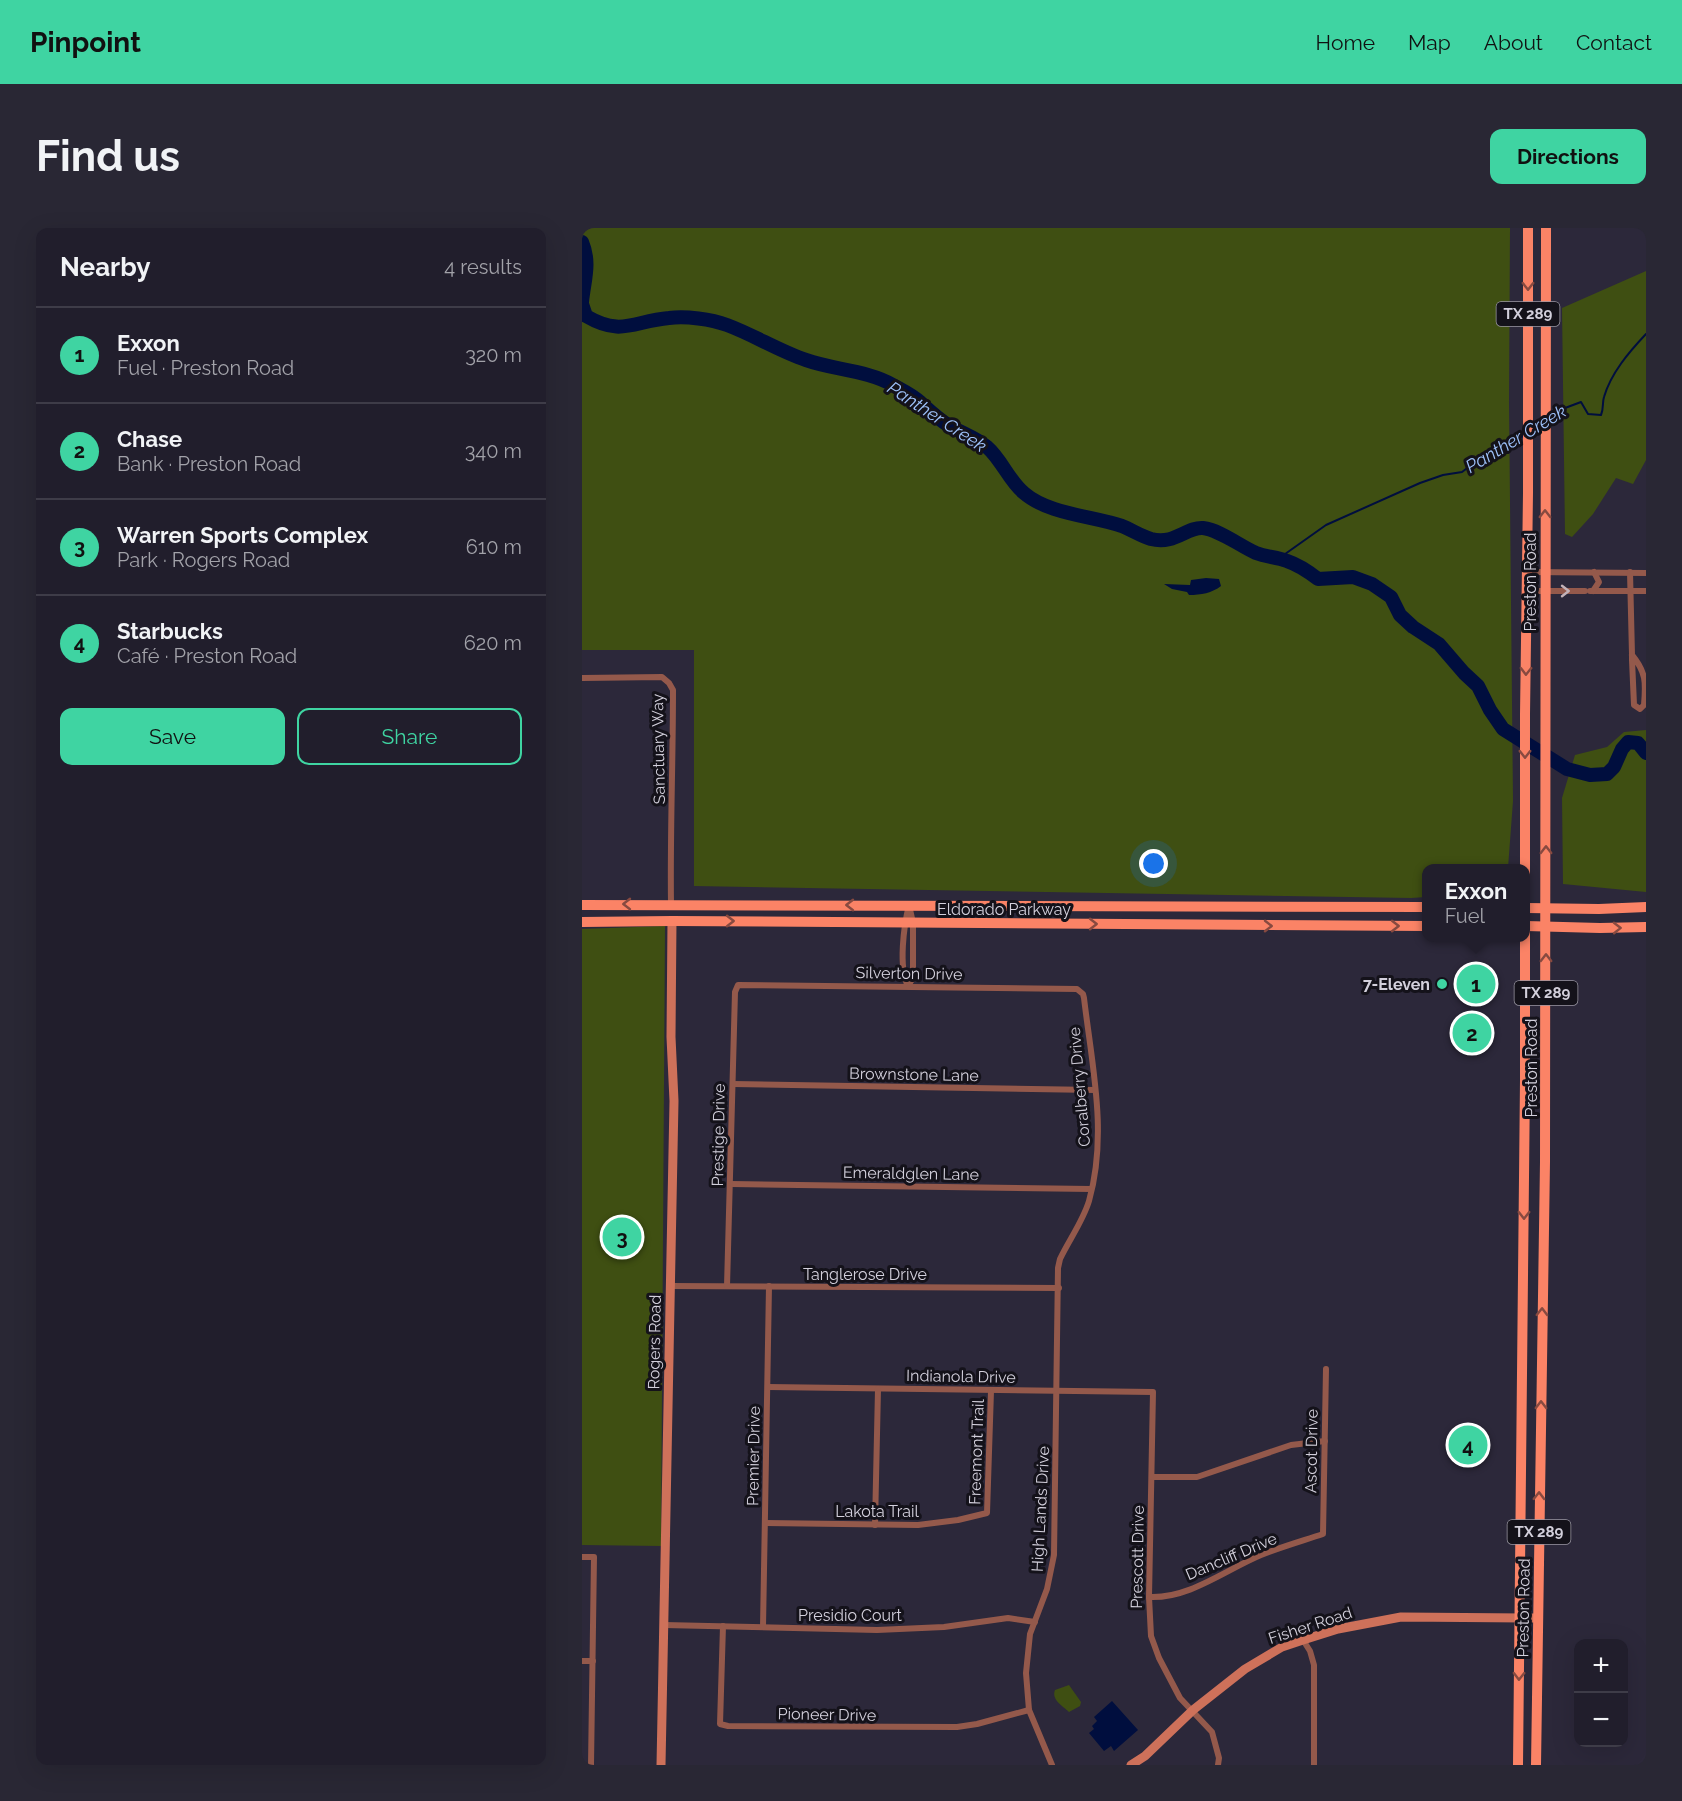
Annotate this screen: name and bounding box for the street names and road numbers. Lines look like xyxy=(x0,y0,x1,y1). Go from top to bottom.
road number: TX 289 xyxy=(1496,302,1560,326)
street label: Preston Road xyxy=(1521,532,1540,631)
street label: Sanctuary Way xyxy=(648,693,669,804)
street label: Eldorado Parkway xyxy=(937,900,1071,919)
street label: Silverton Drive xyxy=(855,963,963,984)
road number: TX 289 xyxy=(1514,981,1578,1005)
street label: Preston Road xyxy=(1522,1018,1541,1117)
street label: Coralberry Drive xyxy=(1065,1026,1094,1148)
street label: Brownstone Lane xyxy=(849,1064,979,1085)
street label: Prestige Drive xyxy=(708,1083,729,1187)
street label: Emeraldglen Lane xyxy=(843,1163,979,1184)
street label: Tanglerose Drive xyxy=(803,1265,927,1284)
street label: Rogers Road xyxy=(644,1294,665,1390)
street label: Indianola Drive xyxy=(906,1366,1016,1387)
street label: Freemont Trail xyxy=(965,1398,988,1505)
street label: Premier Drive xyxy=(743,1406,764,1506)
street label: Ascot Drive xyxy=(1301,1409,1322,1493)
street label: High Lands Drive xyxy=(1028,1446,1053,1572)
street label: Lakota Trail xyxy=(835,1502,919,1521)
street label: Prescott Drive xyxy=(1127,1505,1148,1609)
road number: TX 289 xyxy=(1508,1520,1570,1544)
street label: Dancliff Drive xyxy=(1183,1529,1280,1584)
street label: Preston Road xyxy=(1513,1558,1534,1658)
street label: Fisher Road xyxy=(1266,1603,1355,1648)
street label: Presidio Court xyxy=(798,1606,903,1625)
street label: Pioneer Drive xyxy=(778,1704,876,1725)

